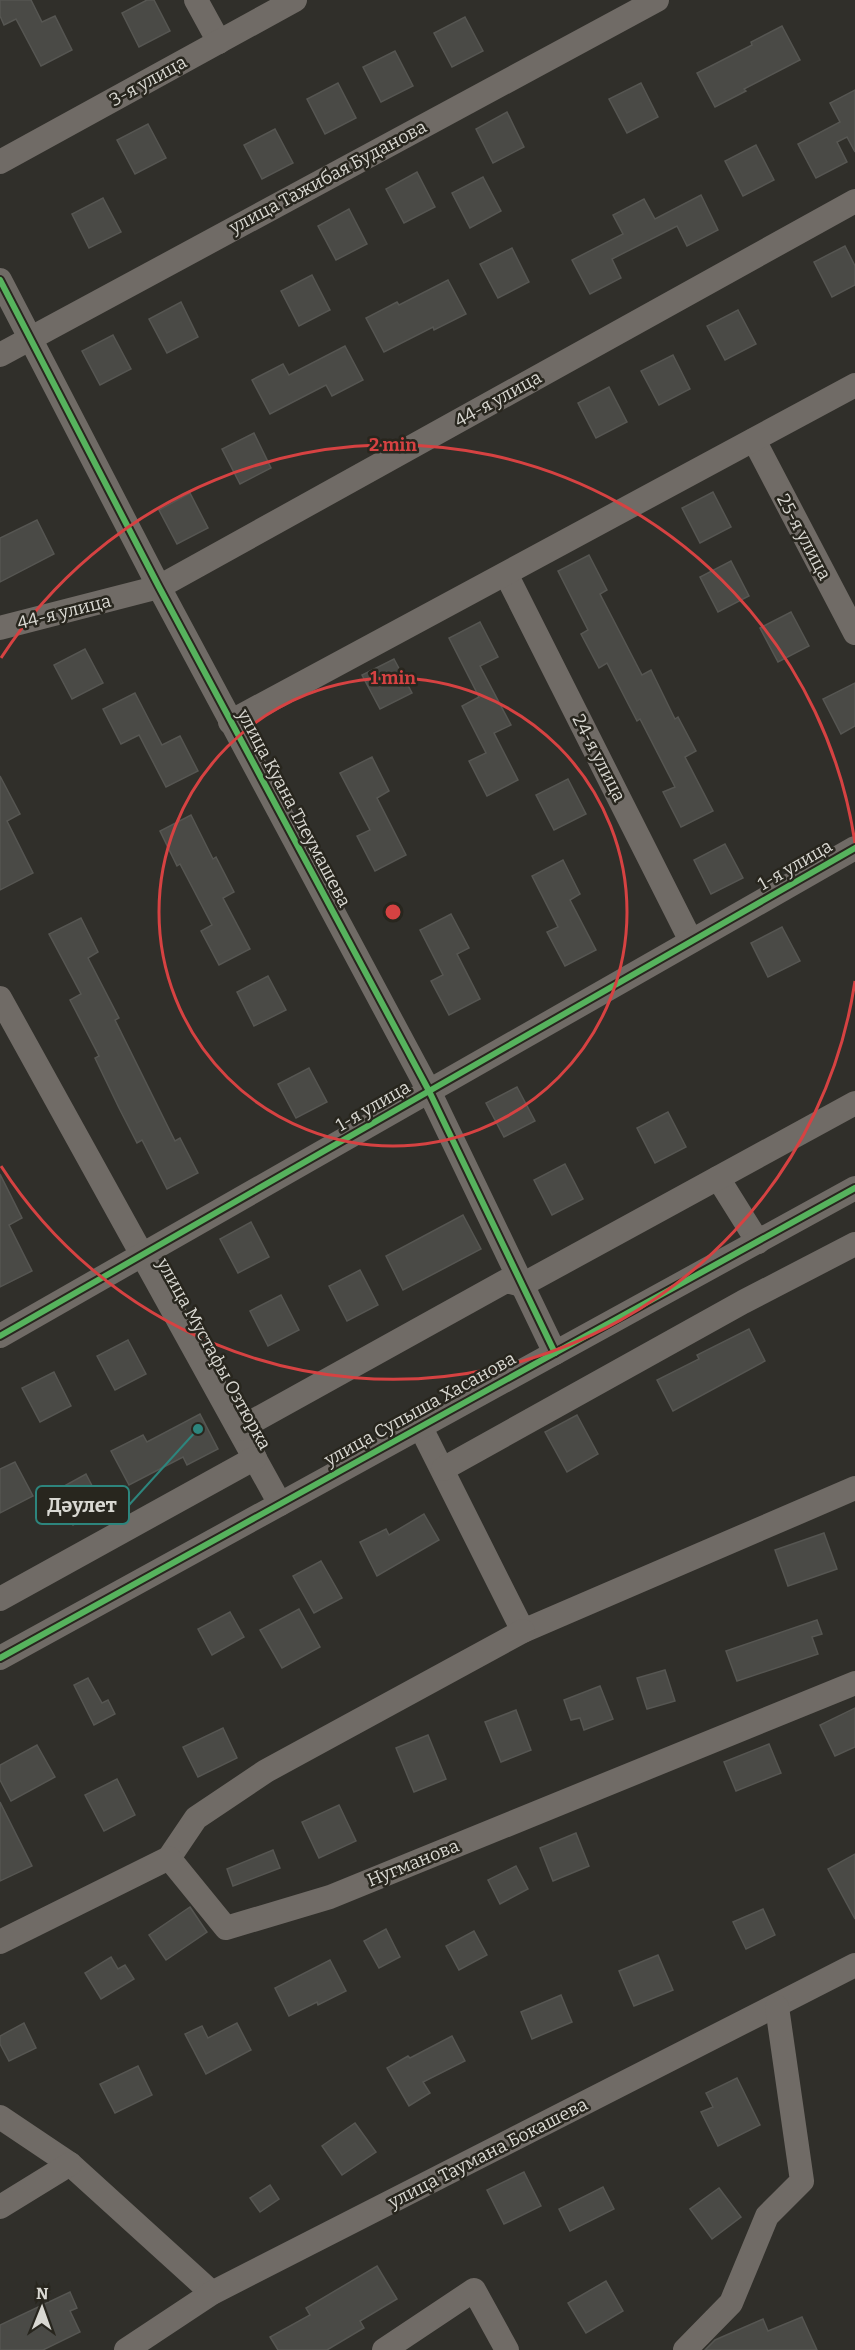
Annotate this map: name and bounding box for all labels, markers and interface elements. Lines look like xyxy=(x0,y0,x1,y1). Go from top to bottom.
street label: 3-я улица xyxy=(105,51,191,111)
street label: улица Тажибая Буданова xyxy=(225,116,431,239)
street label: 44-я улица xyxy=(451,366,545,432)
text: 2 min xyxy=(369,434,417,456)
street label: 25-я улица xyxy=(772,490,836,584)
street label: 44-я улица xyxy=(15,590,113,634)
text: 1 min xyxy=(370,667,416,689)
street label: улица Куана Тлеумашева xyxy=(232,704,356,911)
street label: 24-я улица xyxy=(568,711,630,805)
street label: 1-я улица xyxy=(754,835,836,895)
centre of rings xyxy=(383,902,403,922)
street label: 1-я улица xyxy=(332,1076,414,1136)
street label: улица Мустафы Озтюрка xyxy=(152,1253,276,1454)
street label: улица Супыша Хасанова xyxy=(320,1347,520,1471)
callout: Дәулет xyxy=(36,1486,129,1524)
text: Дәулет xyxy=(47,1493,117,1517)
street label: Нугманова xyxy=(364,1835,462,1891)
street label: улица Таумана Бокашева xyxy=(384,2093,591,2213)
north arrow xyxy=(12,2278,72,2338)
text: N xyxy=(36,2284,49,2303)

